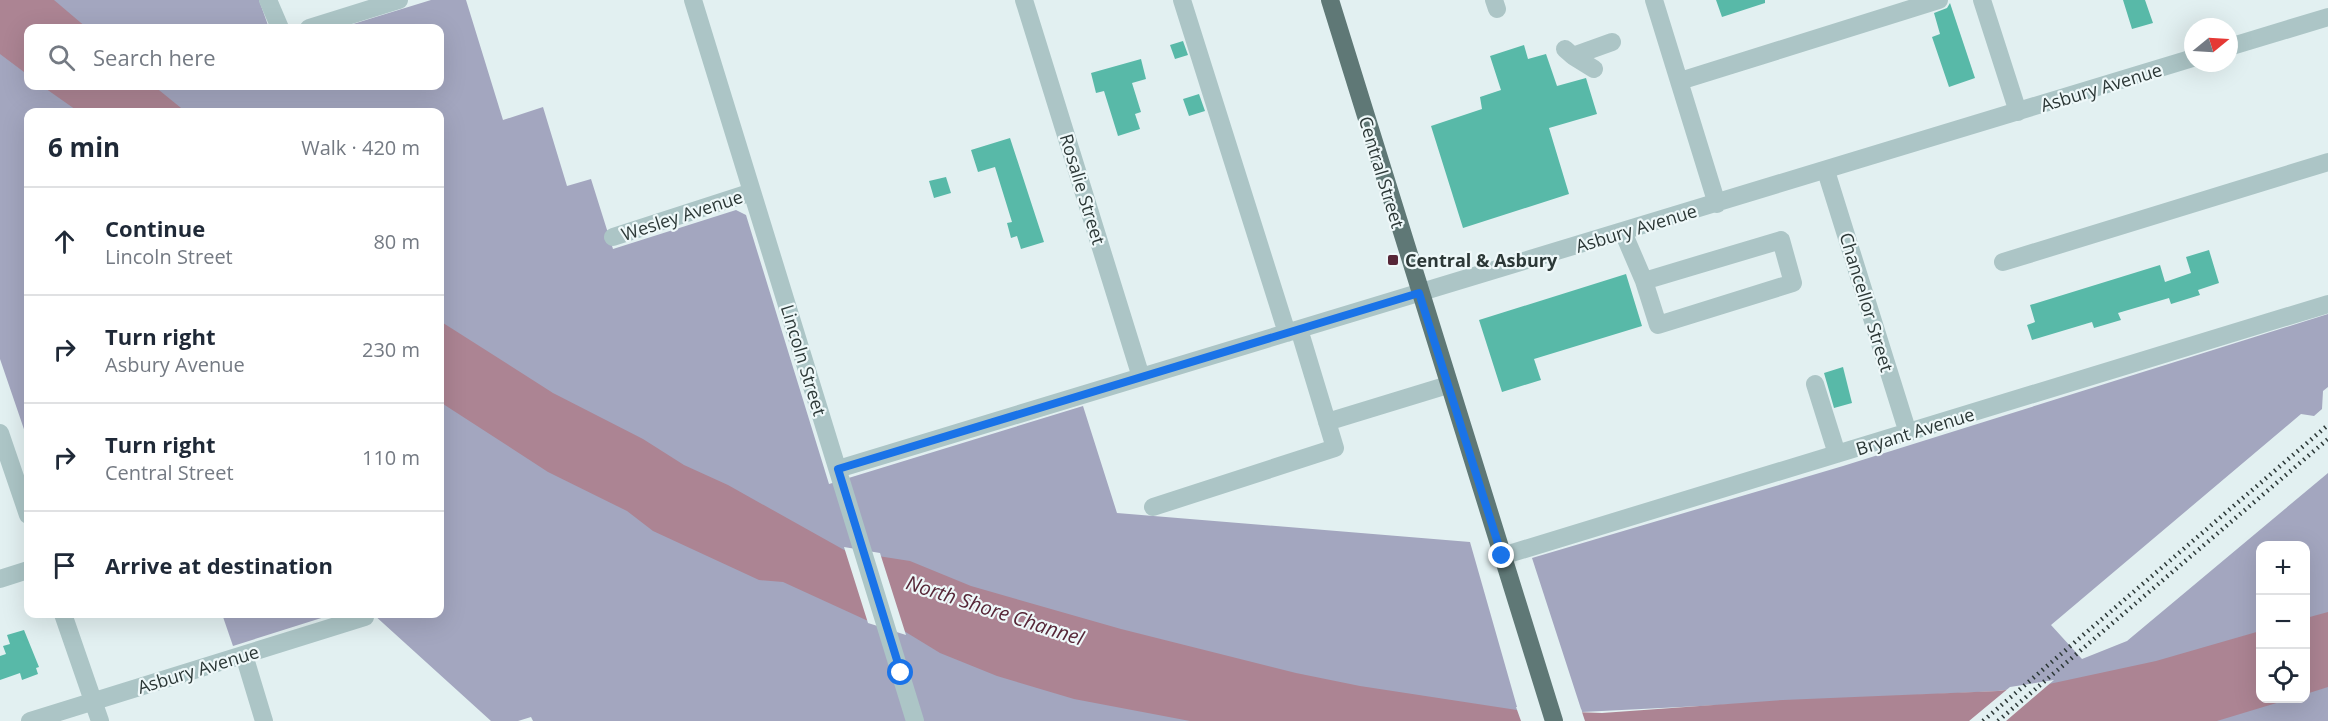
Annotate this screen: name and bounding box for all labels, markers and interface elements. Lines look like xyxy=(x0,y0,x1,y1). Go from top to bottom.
north arrow xyxy=(2184,18,2238,72)
search box xyxy=(24,24,444,90)
icon: search xyxy=(45,41,78,74)
text: Search here xyxy=(93,42,216,72)
street label: Asbury Avenue xyxy=(2037,57,2165,117)
street label: Central Street xyxy=(1354,113,1410,231)
text: 6 min xyxy=(48,129,120,165)
street label: Rosalie Street xyxy=(1055,131,1111,247)
text: Walk · 420 m xyxy=(301,134,420,161)
street label: Wesley Avenue xyxy=(618,184,746,246)
street label: Asbury Avenue xyxy=(1572,198,1700,258)
text: Continue xyxy=(105,213,205,243)
icon: ahead xyxy=(48,225,81,258)
text: 80 m xyxy=(373,228,420,255)
street label: Chancellor Street xyxy=(1834,229,1900,375)
text: Lincoln Street xyxy=(105,243,233,270)
place label: Central & Asbury xyxy=(1405,248,1558,272)
marker: Central & Asbury xyxy=(1386,253,1400,267)
street label: Lincoln Street xyxy=(776,302,832,418)
text: Turn right xyxy=(105,321,216,351)
icon: right xyxy=(48,333,81,366)
text: 230 m xyxy=(362,336,420,363)
text: Asbury Avenue xyxy=(105,351,245,378)
street label: Bryant Avenue xyxy=(1853,402,1977,460)
text: Turn right xyxy=(105,429,216,459)
icon: right xyxy=(48,441,81,474)
text: 110 m xyxy=(362,444,420,471)
text: Central Street xyxy=(105,459,234,486)
map controls xyxy=(2256,541,2310,703)
button: + xyxy=(2256,541,2310,595)
route end xyxy=(1488,542,1514,568)
icon: arrive xyxy=(48,549,81,582)
text: Arrive at destination xyxy=(105,550,333,580)
water label: North Shore Channel xyxy=(903,569,1088,652)
button: − xyxy=(2256,595,2310,649)
street label: Asbury Avenue xyxy=(134,639,262,699)
button: locate xyxy=(2256,649,2310,703)
route start xyxy=(887,659,913,685)

